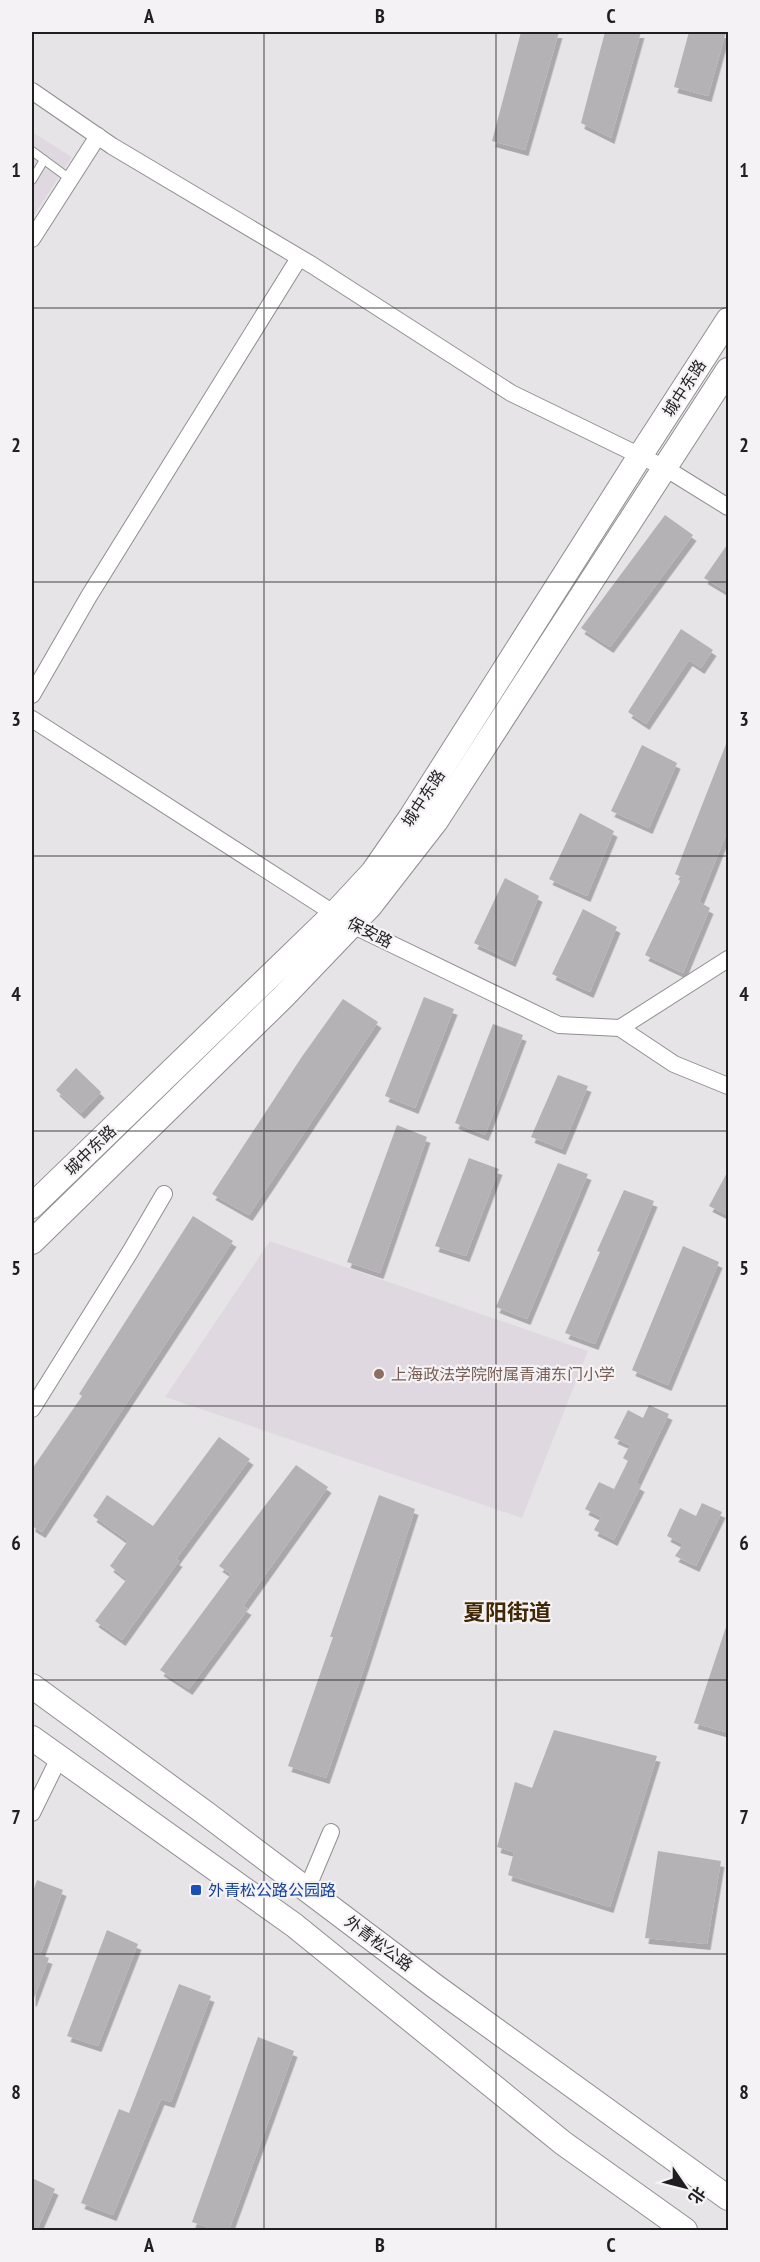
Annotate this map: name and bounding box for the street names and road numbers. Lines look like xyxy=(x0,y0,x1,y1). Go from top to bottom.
street label: 城中东路 xyxy=(658,356,710,420)
street label: 城中东路 xyxy=(397,766,449,830)
street label: 保安路 xyxy=(344,912,396,952)
street label: 城中东路 xyxy=(60,1121,120,1179)
street label: 外青松公路 xyxy=(341,1911,417,1975)

